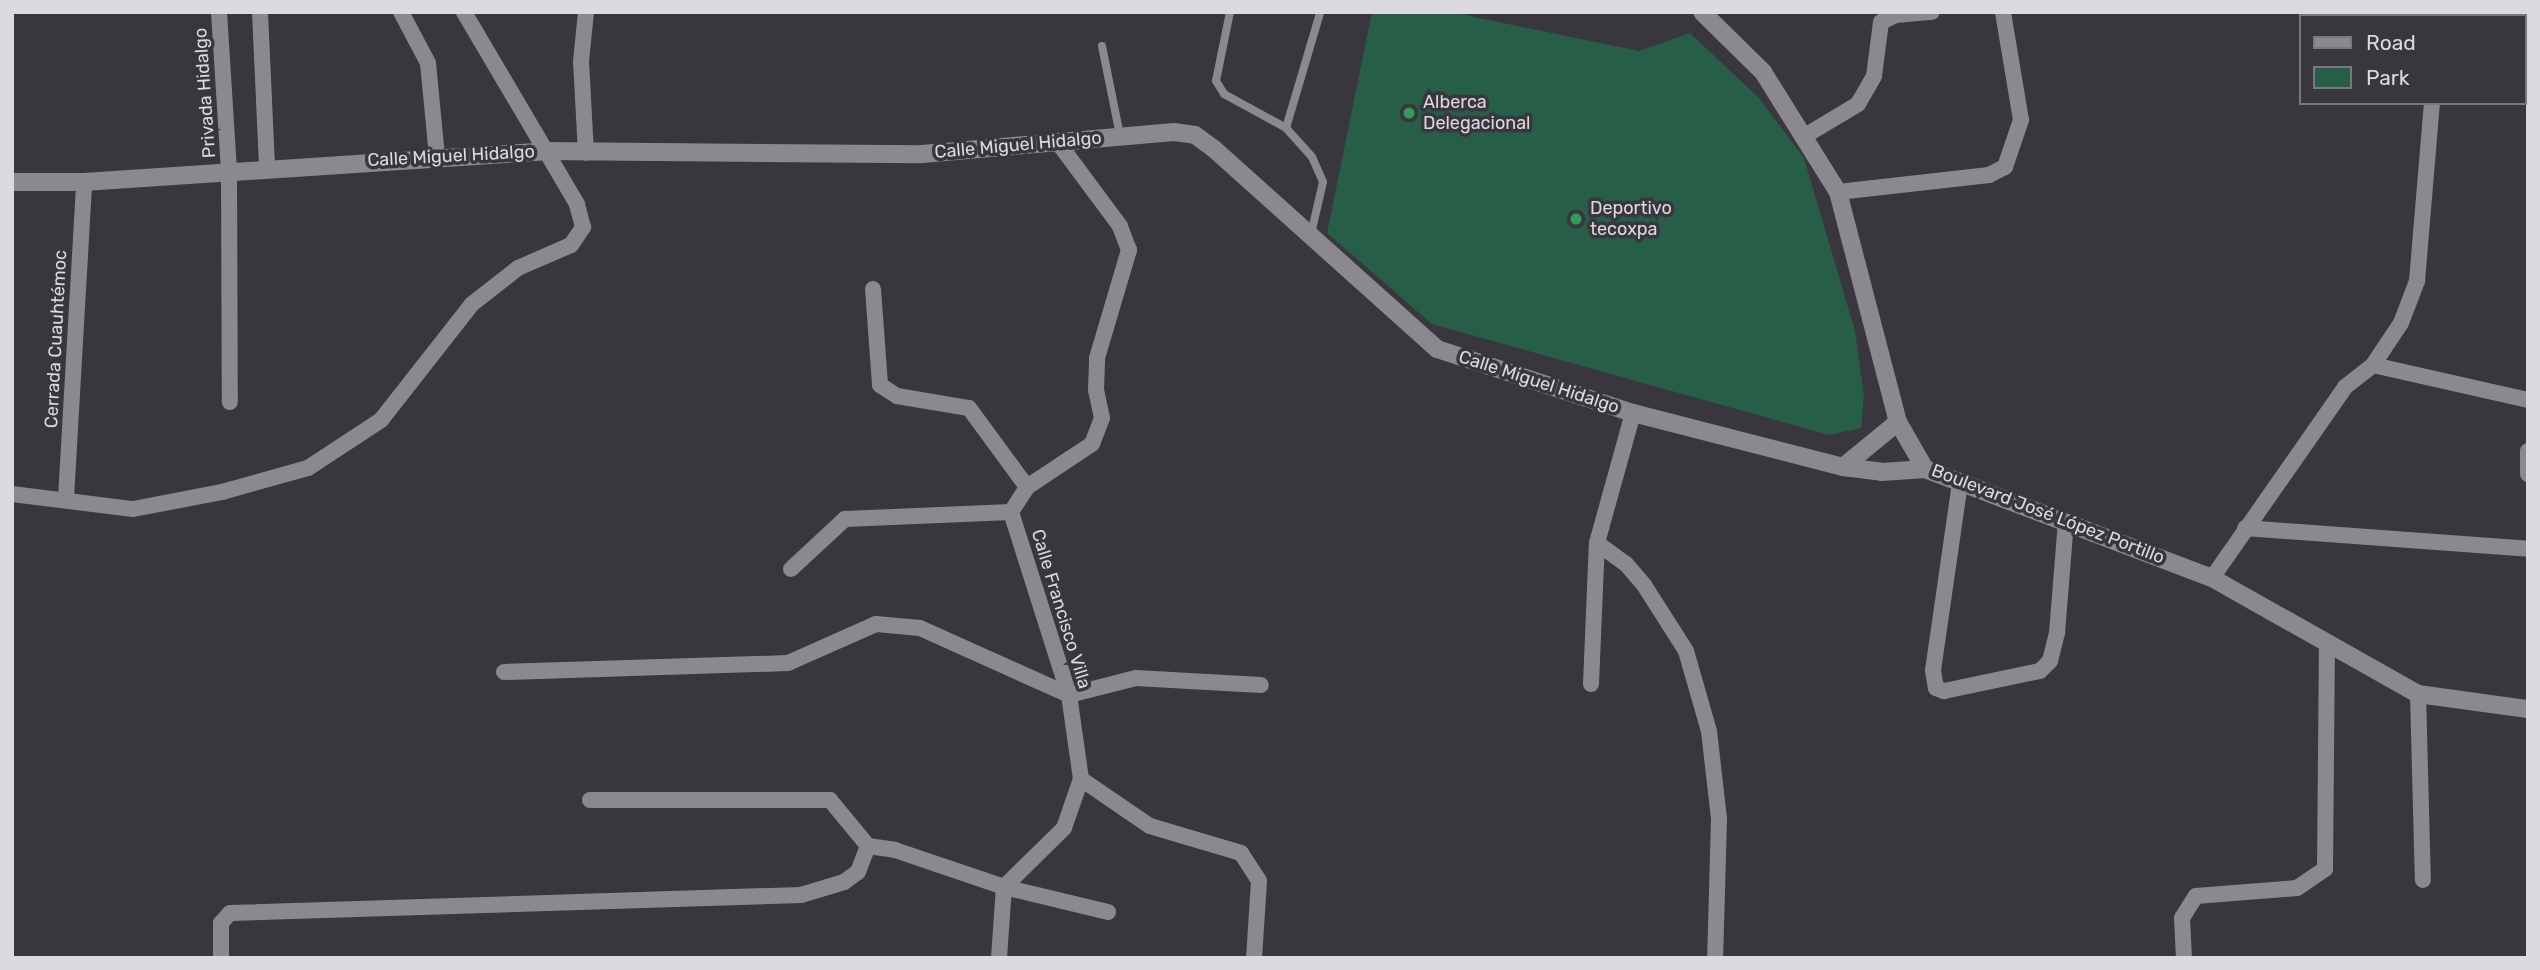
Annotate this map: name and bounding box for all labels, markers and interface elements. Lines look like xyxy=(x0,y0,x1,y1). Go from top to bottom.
legend xyxy=(2298,14,2526,105)
street label: Privada Hidalgo xyxy=(190,27,220,159)
text: Road xyxy=(2366,30,2416,55)
text: Park xyxy=(2366,65,2410,90)
place label: Alberca Delegacional xyxy=(1423,92,1530,134)
marker: Alberca Delegacional xyxy=(1401,105,1417,121)
street label: Calle Miguel Hidalgo xyxy=(934,127,1102,163)
street label: Calle Miguel Hidalgo xyxy=(367,141,535,171)
place label: Deportivo tecoxpa xyxy=(1590,198,1672,241)
marker: Deportivo tecoxpa xyxy=(1568,211,1584,227)
street label: Cerrada Cuauhtémoc xyxy=(41,249,71,429)
street label: Calle Miguel Hidalgo xyxy=(1456,346,1622,418)
street label: Boulevard José López Portillo xyxy=(1928,460,2168,568)
street label: Calle Francisco Villa xyxy=(1026,527,1096,691)

